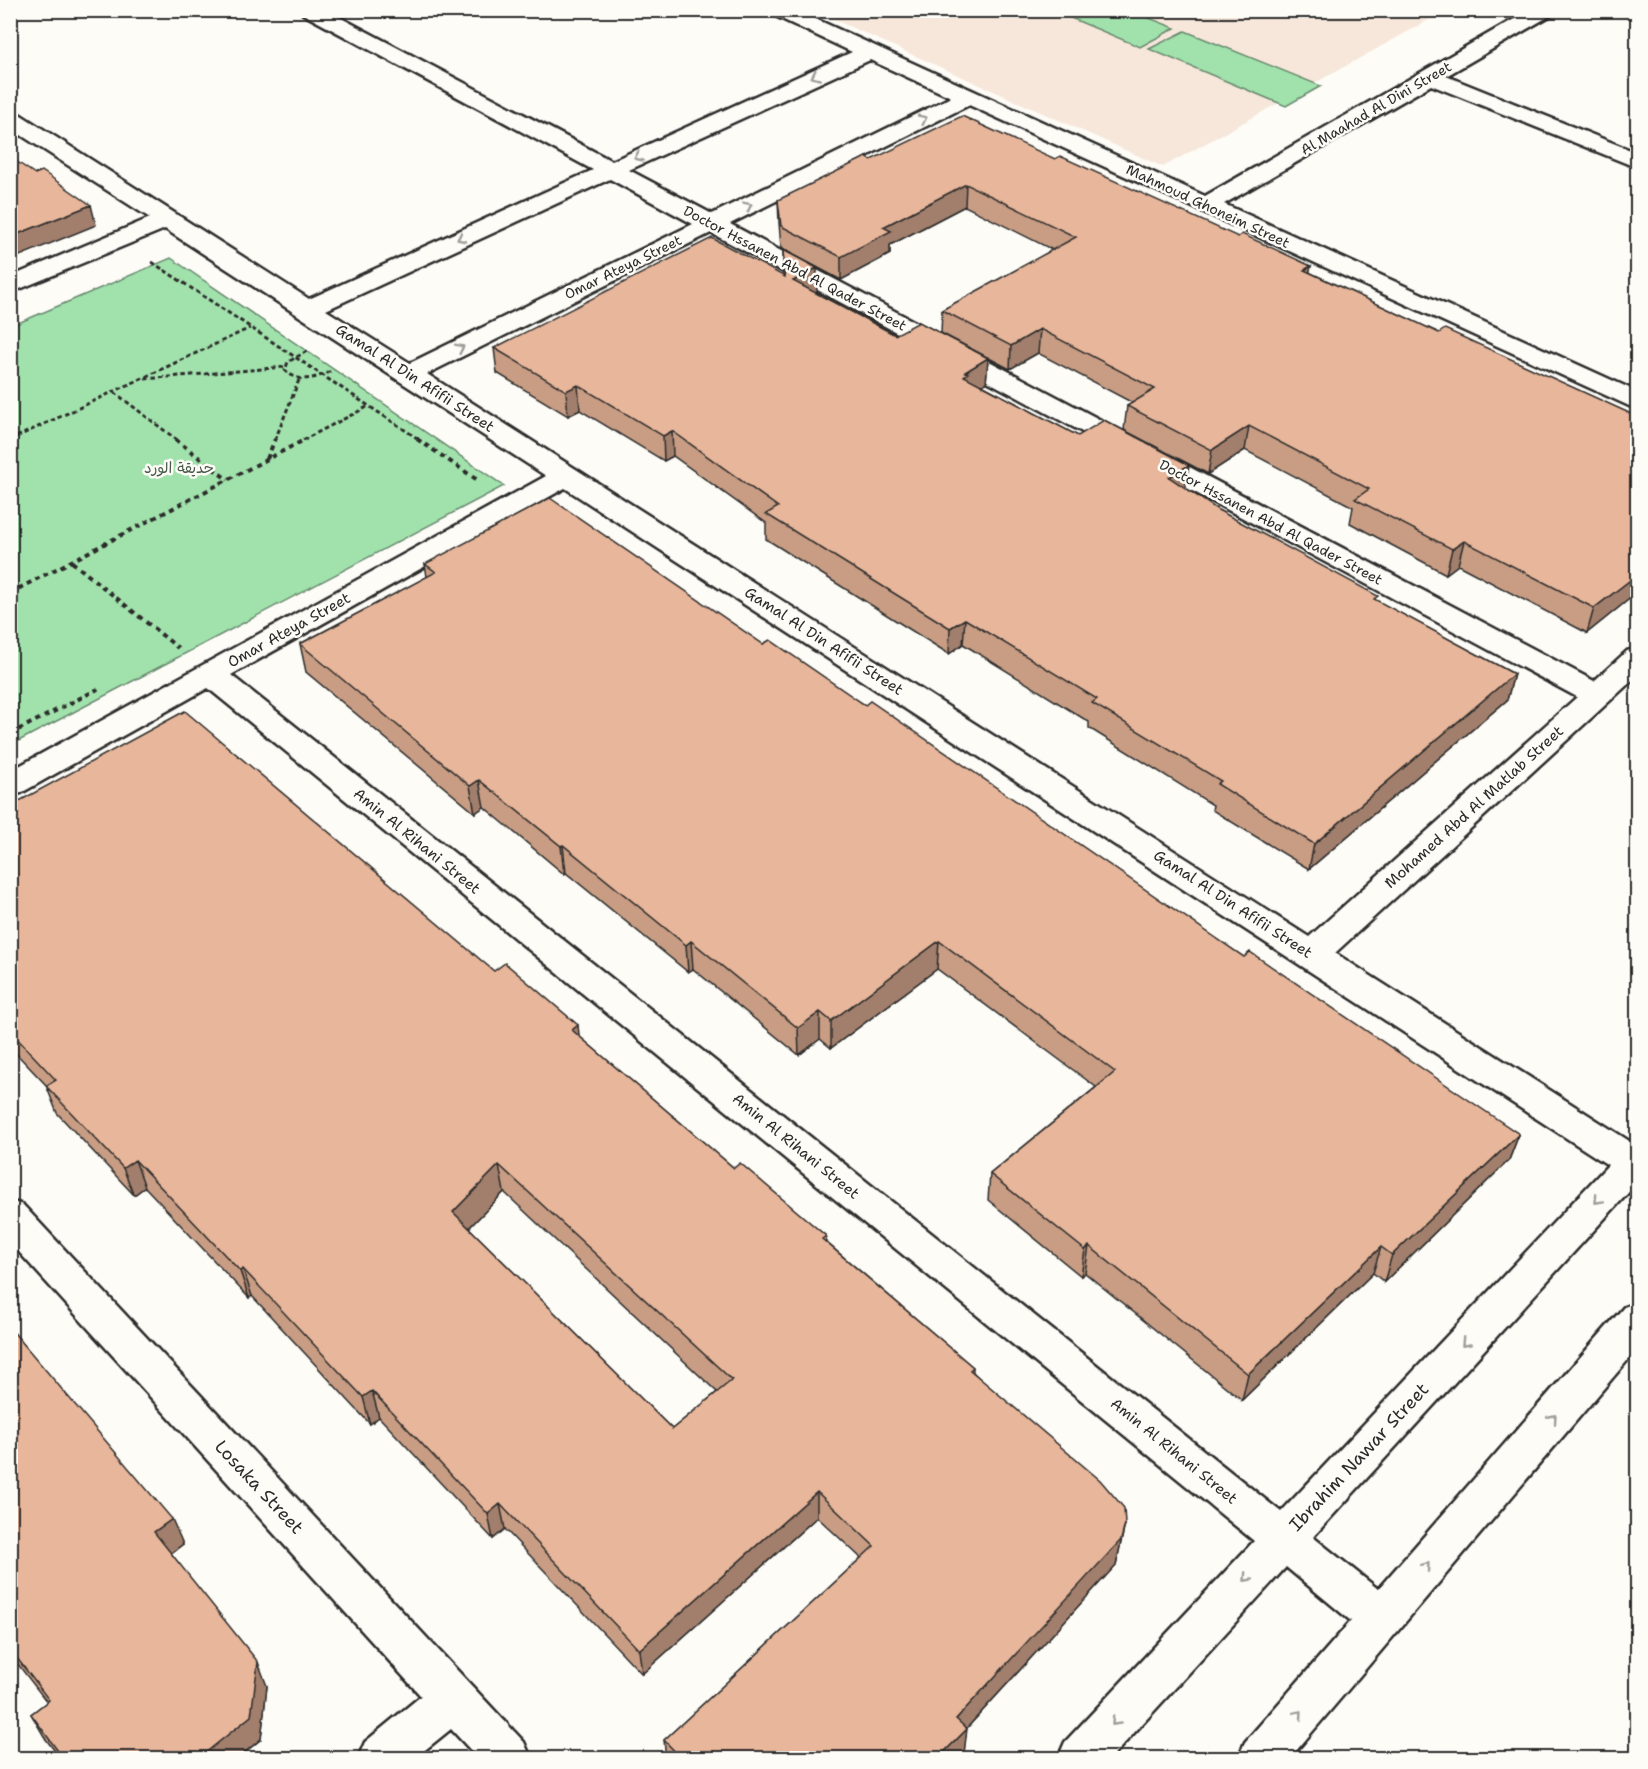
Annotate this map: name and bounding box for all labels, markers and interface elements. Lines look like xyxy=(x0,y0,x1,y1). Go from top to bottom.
street label: Al Maahad Al Dini Street xyxy=(1297,57,1455,159)
one-way arrow xyxy=(811,69,822,81)
one-way arrow xyxy=(916,115,927,126)
one-way arrow xyxy=(634,150,645,162)
street label: Mahmoud Ghoneim Street xyxy=(1123,160,1293,252)
street label: Doctor Hssanen Abd Al Qader Street xyxy=(680,201,910,335)
one-way arrow xyxy=(741,201,752,213)
one-way arrow xyxy=(456,231,467,243)
street label: Omar Ateya Street xyxy=(561,231,685,303)
street label: Gamal Al Din Afifii Street xyxy=(332,319,498,437)
one-way arrow xyxy=(454,344,464,355)
street label: Doctor Hssanen Abd Al Qader Street xyxy=(1156,455,1386,589)
park label: حديقة الورد xyxy=(144,458,214,478)
street label: Gamal Al Din Afifii Street xyxy=(741,582,907,700)
street label: Omar Ateya Street xyxy=(224,588,354,672)
street label: Mohamed Abd Al Matlab Street xyxy=(1380,721,1568,893)
street label: Amin Al Rihani Street xyxy=(349,784,485,898)
street label: Gamal Al Din Afifii Street xyxy=(1150,845,1316,963)
street label: Amin Al Rihani Street xyxy=(728,1089,864,1203)
one-way arrow xyxy=(1594,1193,1605,1204)
one-way arrow xyxy=(1461,1336,1472,1347)
street label: Ibrahim Nawar Street xyxy=(1284,1378,1434,1536)
street label: Amin Al Rihani Street xyxy=(1106,1394,1242,1508)
one-way arrow xyxy=(1545,1414,1556,1425)
street label: Losaka Street xyxy=(209,1435,309,1539)
one-way arrow xyxy=(1419,1562,1430,1573)
one-way arrow xyxy=(1243,1572,1254,1582)
one-way arrow xyxy=(1291,1710,1302,1721)
one-way arrow xyxy=(1111,1715,1122,1725)

